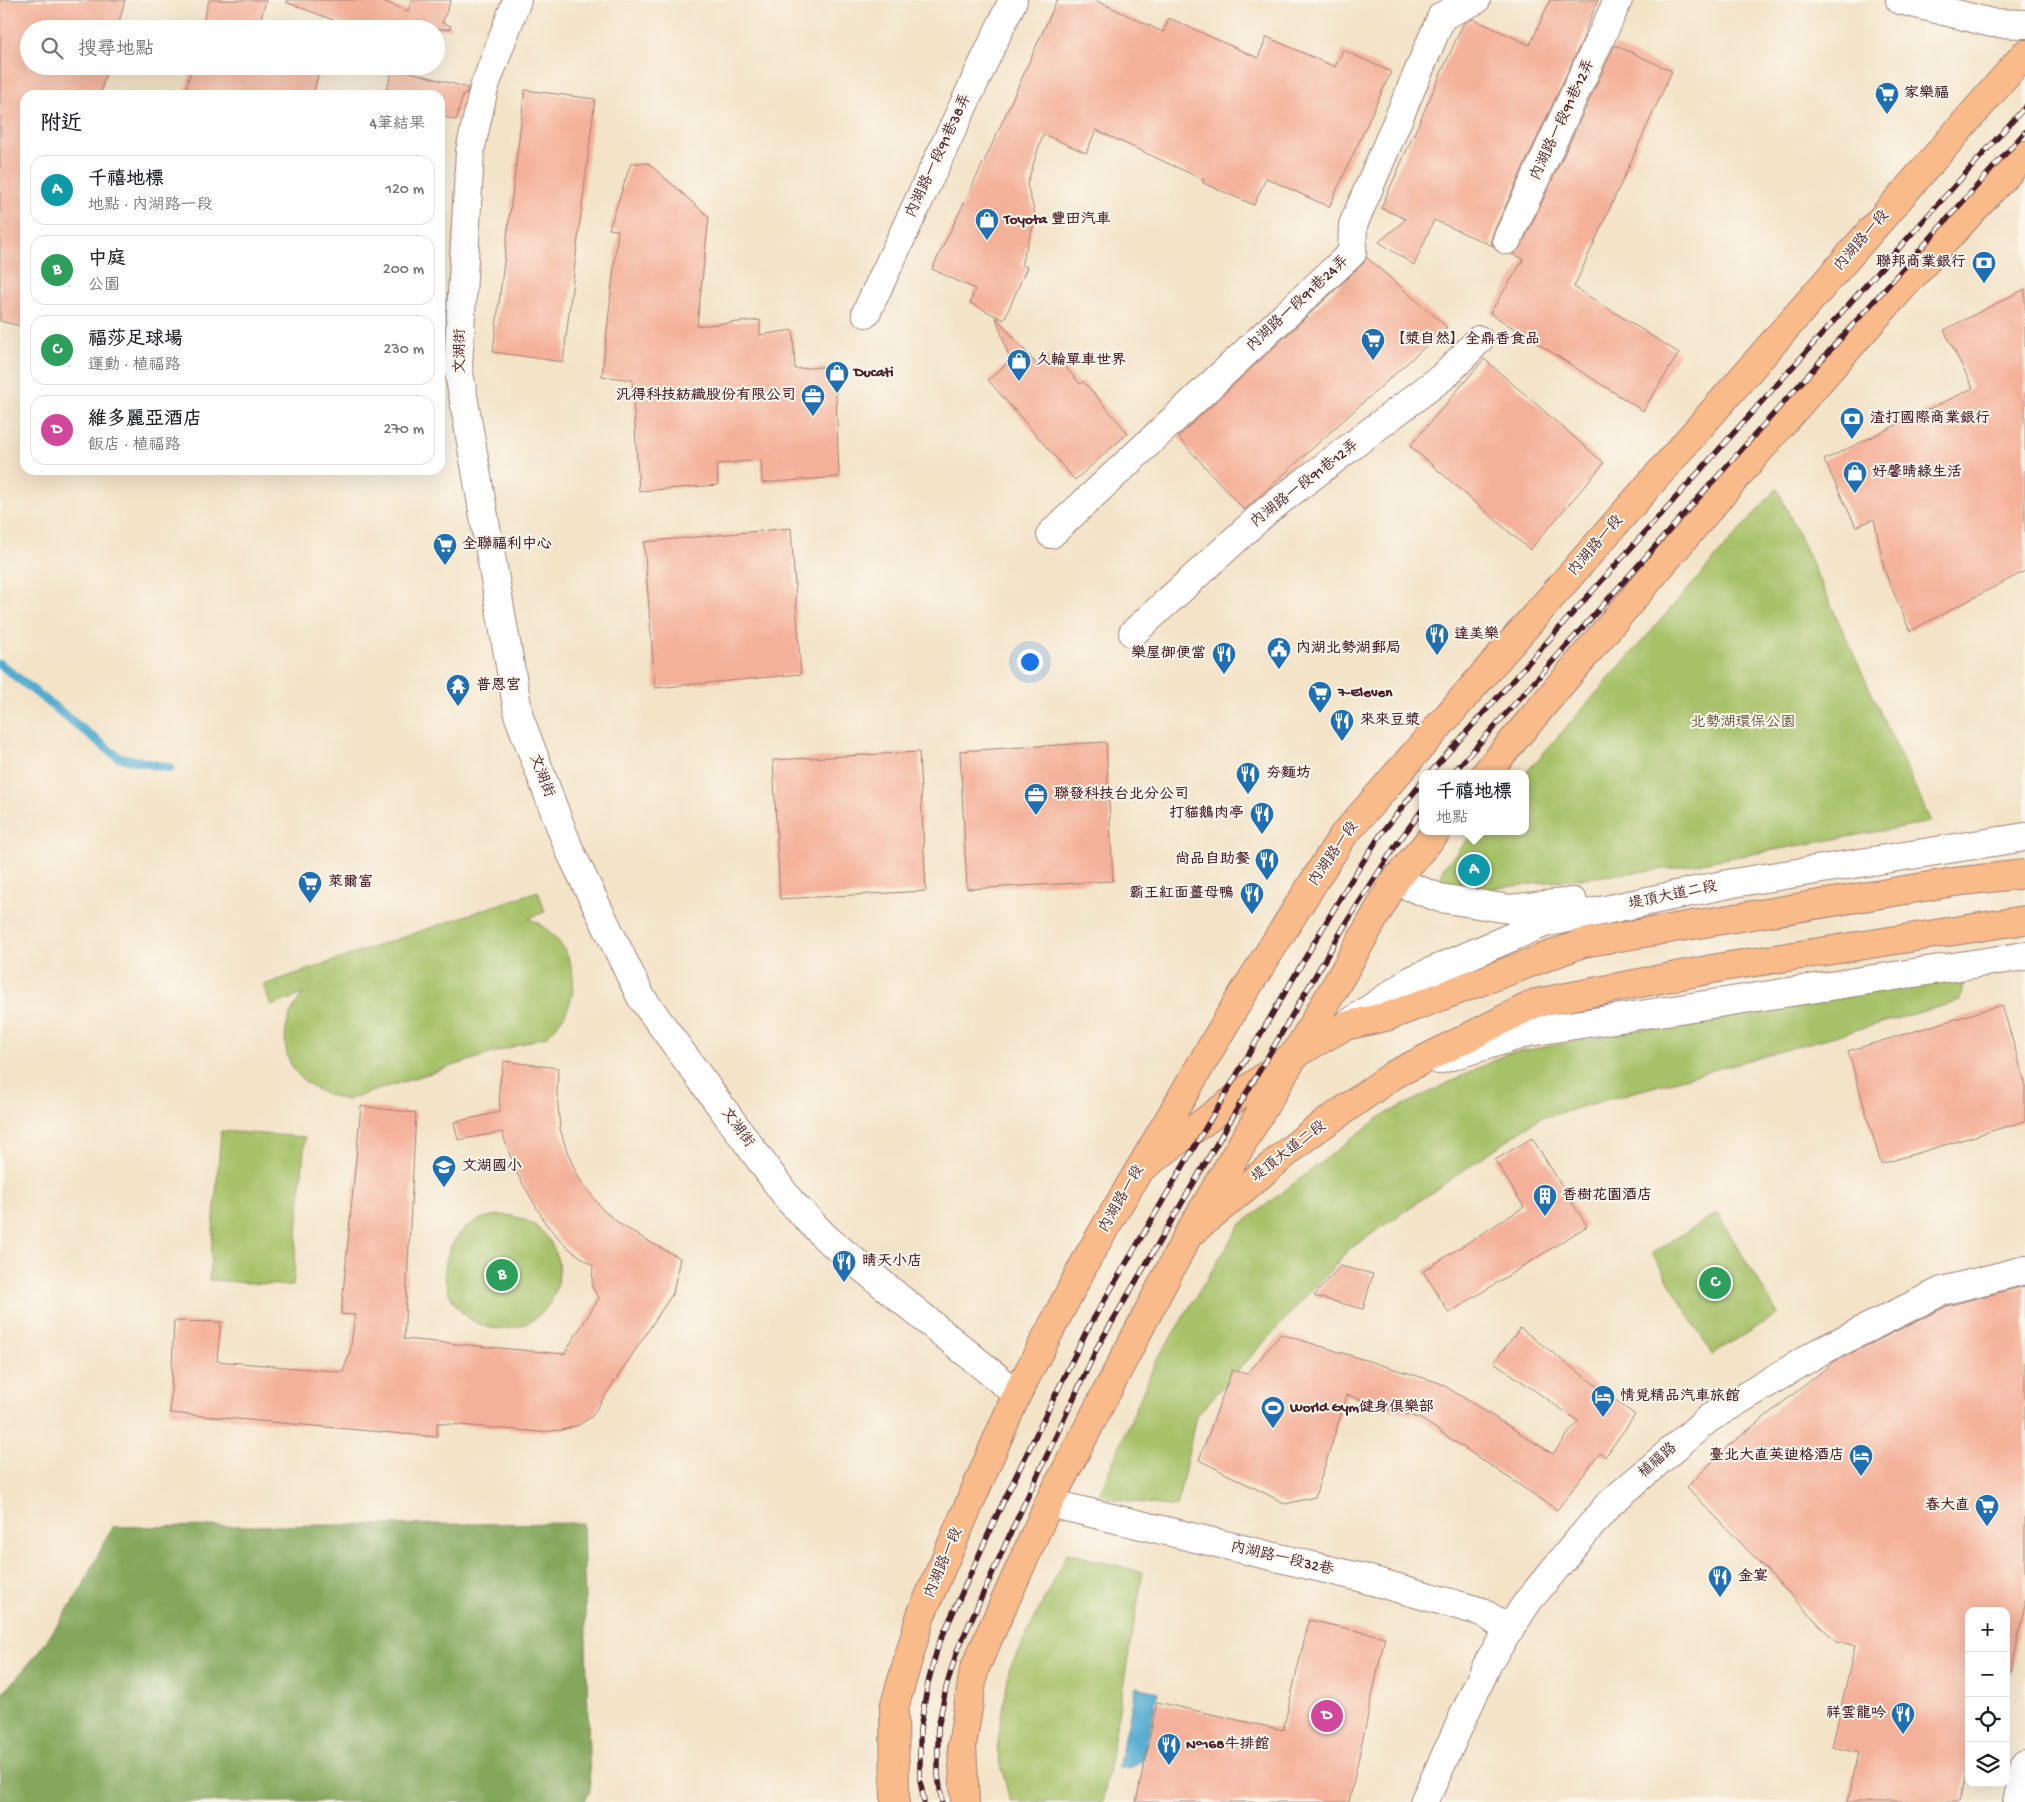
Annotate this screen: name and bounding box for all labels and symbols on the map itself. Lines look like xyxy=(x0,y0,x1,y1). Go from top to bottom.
street label: 內湖路一段91巷12弄 xyxy=(1527,56,1599,184)
supermarket icon: 家樂福 xyxy=(1874,81,1900,115)
place label: 家樂福 xyxy=(1904,84,1949,103)
street label: 內湖路一段91巷38弄 xyxy=(902,91,976,221)
shop icon: Toyota 豐田汽車 xyxy=(974,207,1000,241)
street label: 內湖路一段 xyxy=(1831,207,1893,275)
place label: Toyota 豐田汽車 xyxy=(1003,210,1111,229)
bank icon: 聯邦商業銀行 xyxy=(1971,250,1997,284)
street label: 內湖路一段91巷24弄 xyxy=(1243,252,1353,356)
place label: 聯邦商業銀行 xyxy=(1876,253,1966,272)
supermarket icon: 【漿自然】全鼎香食品 xyxy=(1360,327,1386,361)
street label: 文湖街 xyxy=(452,328,470,374)
place label: 【漿自然】全鼎香食品 xyxy=(1390,331,1540,349)
shop icon: 久輪單車世界 xyxy=(1006,348,1032,382)
place label: 久輪單車世界 xyxy=(1036,352,1126,370)
shop icon: Ducati xyxy=(824,360,850,394)
place label: Ducati xyxy=(852,364,894,382)
office icon: 汎得科技紡織股份有限公司 xyxy=(800,383,826,417)
place label: 汎得科技紡織股份有限公司 xyxy=(616,387,796,405)
bank icon: 渣打國際商業銀行 xyxy=(1839,406,1865,440)
place label: 渣打國際商業銀行 xyxy=(1870,409,1990,428)
street label: 內湖路一段91巷12弄 xyxy=(1247,436,1363,532)
shop icon: 好馨晴綠生活 xyxy=(1842,460,1868,494)
place label: 好馨晴綠生活 xyxy=(1872,463,1962,482)
street label: 內湖路一段 xyxy=(1565,512,1627,580)
supermarket icon: 全聯福利中心 xyxy=(432,532,458,566)
place label: 全聯福利中心 xyxy=(462,535,552,554)
restaurant icon: 達美樂 xyxy=(1424,622,1450,656)
place label: 達美樂 xyxy=(1454,625,1499,644)
public building icon: 內湖北勢湖郵局 xyxy=(1266,636,1292,670)
place label: 內湖北勢湖郵局 xyxy=(1296,639,1401,658)
restaurant icon: 樂屋御便當 xyxy=(1211,641,1237,675)
place label: 樂屋御便當 xyxy=(1131,644,1206,663)
your location xyxy=(1017,649,1043,675)
temple icon: 普恩宮 xyxy=(445,673,471,707)
place label: 普恩宮 xyxy=(476,677,521,695)
supermarket icon: 7-Eleven xyxy=(1307,680,1333,714)
place label: 7-Eleven xyxy=(1337,684,1393,702)
restaurant icon: 來來豆漿 xyxy=(1329,708,1355,742)
place label: 來來豆漿 xyxy=(1360,712,1420,730)
park label: 北勢湖環保公園 xyxy=(1690,713,1796,732)
street label: 文湖街 xyxy=(525,752,557,800)
restaurant icon: 夯麵坊 xyxy=(1235,761,1261,795)
place label: 夯麵坊 xyxy=(1266,765,1311,783)
office icon: 聯發科技台北分公司 xyxy=(1023,782,1049,816)
place label: 聯發科技台北分公司 xyxy=(1054,785,1189,804)
restaurant icon: 打貓鵝肉亭 xyxy=(1249,801,1275,835)
place label: 打貓鵝肉亭 xyxy=(1169,805,1244,823)
street label: 內湖路一段 xyxy=(1305,818,1363,890)
restaurant icon: 尚品自助餐 xyxy=(1254,847,1280,881)
place label: 尚品自助餐 xyxy=(1175,851,1250,869)
pin: A xyxy=(1458,851,1490,889)
supermarket icon: 萊爾富 xyxy=(297,870,323,904)
place label: 萊爾富 xyxy=(328,874,373,892)
street label: 堤頂大道二段 xyxy=(1627,878,1719,914)
restaurant icon: 霸王紅面薑母鴨 xyxy=(1239,881,1265,915)
place label: 霸王紅面薑母鴨 xyxy=(1129,885,1234,903)
street label: 文湖街 xyxy=(716,1105,758,1151)
street label: 堤頂大道二段 xyxy=(1248,1117,1330,1187)
school or university icon: 文湖國小 xyxy=(431,1154,457,1188)
place label: 文湖國小 xyxy=(462,1158,522,1176)
street label: 內湖路一段 xyxy=(1095,1162,1149,1236)
building icon: 香樹花園酒店 xyxy=(1532,1183,1558,1217)
place label: 香樹花園酒店 xyxy=(1562,1187,1652,1205)
restaurant icon: 晴天小店 xyxy=(831,1249,857,1283)
place label: 晴天小店 xyxy=(862,1253,922,1271)
pin: B xyxy=(486,1256,518,1294)
pin: C xyxy=(1699,1264,1731,1302)
hotel icon: 情覓精品汽車旅館 xyxy=(1590,1384,1616,1418)
place label: 情覓精品汽車旅館 xyxy=(1620,1387,1740,1406)
sports icon: World Gym健身俱樂部 xyxy=(1260,1395,1286,1429)
place label: World Gym健身俱樂部 xyxy=(1289,1398,1434,1417)
street label: 植福路 xyxy=(1634,1439,1681,1483)
hotel icon: 臺北大直英迪格酒店 xyxy=(1848,1443,1874,1477)
place label: 臺北大直英迪格酒店 xyxy=(1709,1446,1844,1465)
supermarket icon: 春大直 xyxy=(1974,1493,2000,1527)
place label: 春大直 xyxy=(1925,1497,1970,1515)
street label: 內湖路一段 xyxy=(921,1525,967,1601)
street label: 內湖路一段32巷 xyxy=(1229,1538,1335,1580)
restaurant icon: 金宴 xyxy=(1707,1564,1733,1598)
place label: 金宴 xyxy=(1738,1568,1768,1586)
pin: D xyxy=(1311,1697,1343,1735)
restaurant icon: 祥雲龍吟 xyxy=(1890,1701,1916,1735)
place label: 祥雲龍吟 xyxy=(1826,1705,1886,1723)
restaurant icon: N°168牛排館 xyxy=(1156,1732,1182,1766)
place label: N°168牛排館 xyxy=(1186,1736,1269,1754)

